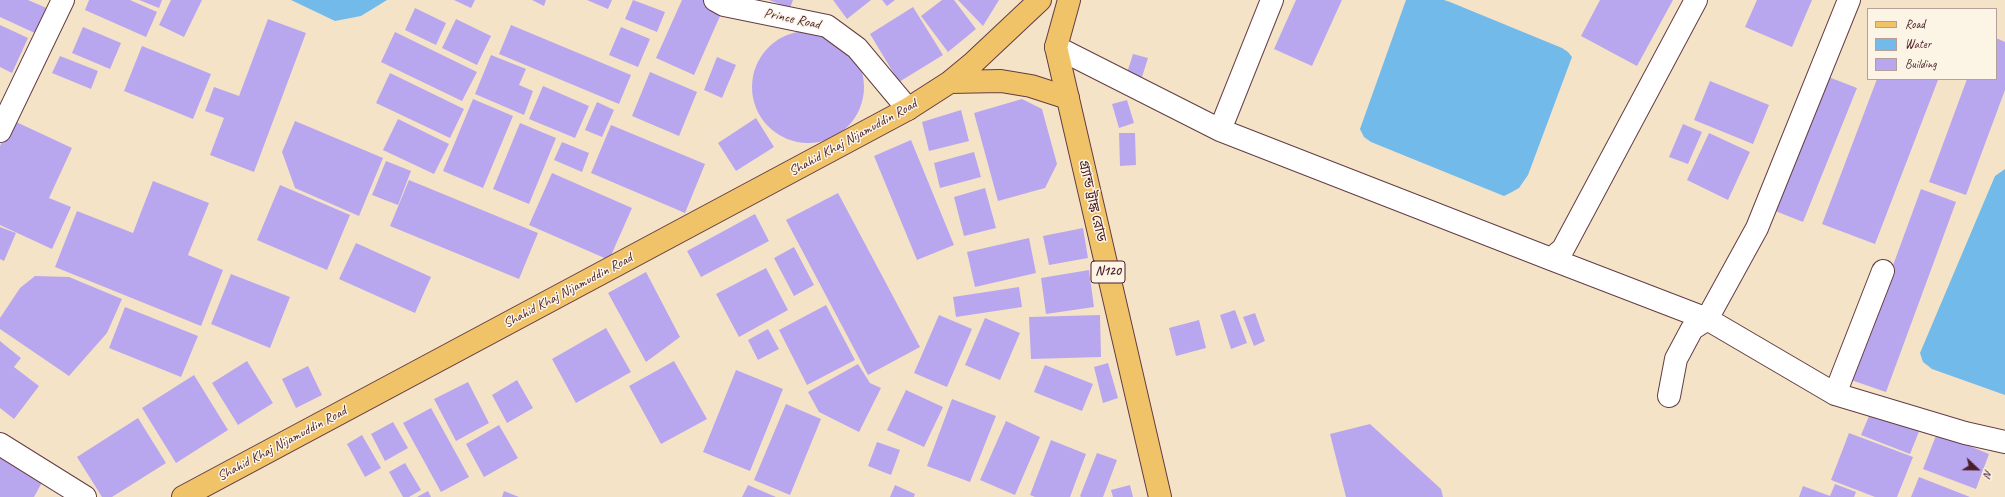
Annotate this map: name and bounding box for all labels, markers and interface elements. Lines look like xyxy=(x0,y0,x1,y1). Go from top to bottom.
street label: Prince Road xyxy=(762,5,822,33)
legend xyxy=(1867,8,1997,80)
text: Road xyxy=(1905,16,1925,32)
text: Water xyxy=(1905,36,1931,52)
text: Building xyxy=(1905,56,1937,72)
street label: Shahid Khaj Nijamuddin Road xyxy=(786,96,920,180)
street label: গ্র্যান্ড ট্রাঙ্ক রোড xyxy=(1074,158,1110,244)
street label: Shahid Khaj Nijamuddin Road xyxy=(501,250,635,332)
road number: N120 xyxy=(1091,261,1125,283)
street label: Shahid Khaj Nijamuddin Road xyxy=(215,403,349,485)
north arrow xyxy=(1957,449,1997,489)
text: N xyxy=(1980,468,1996,479)

